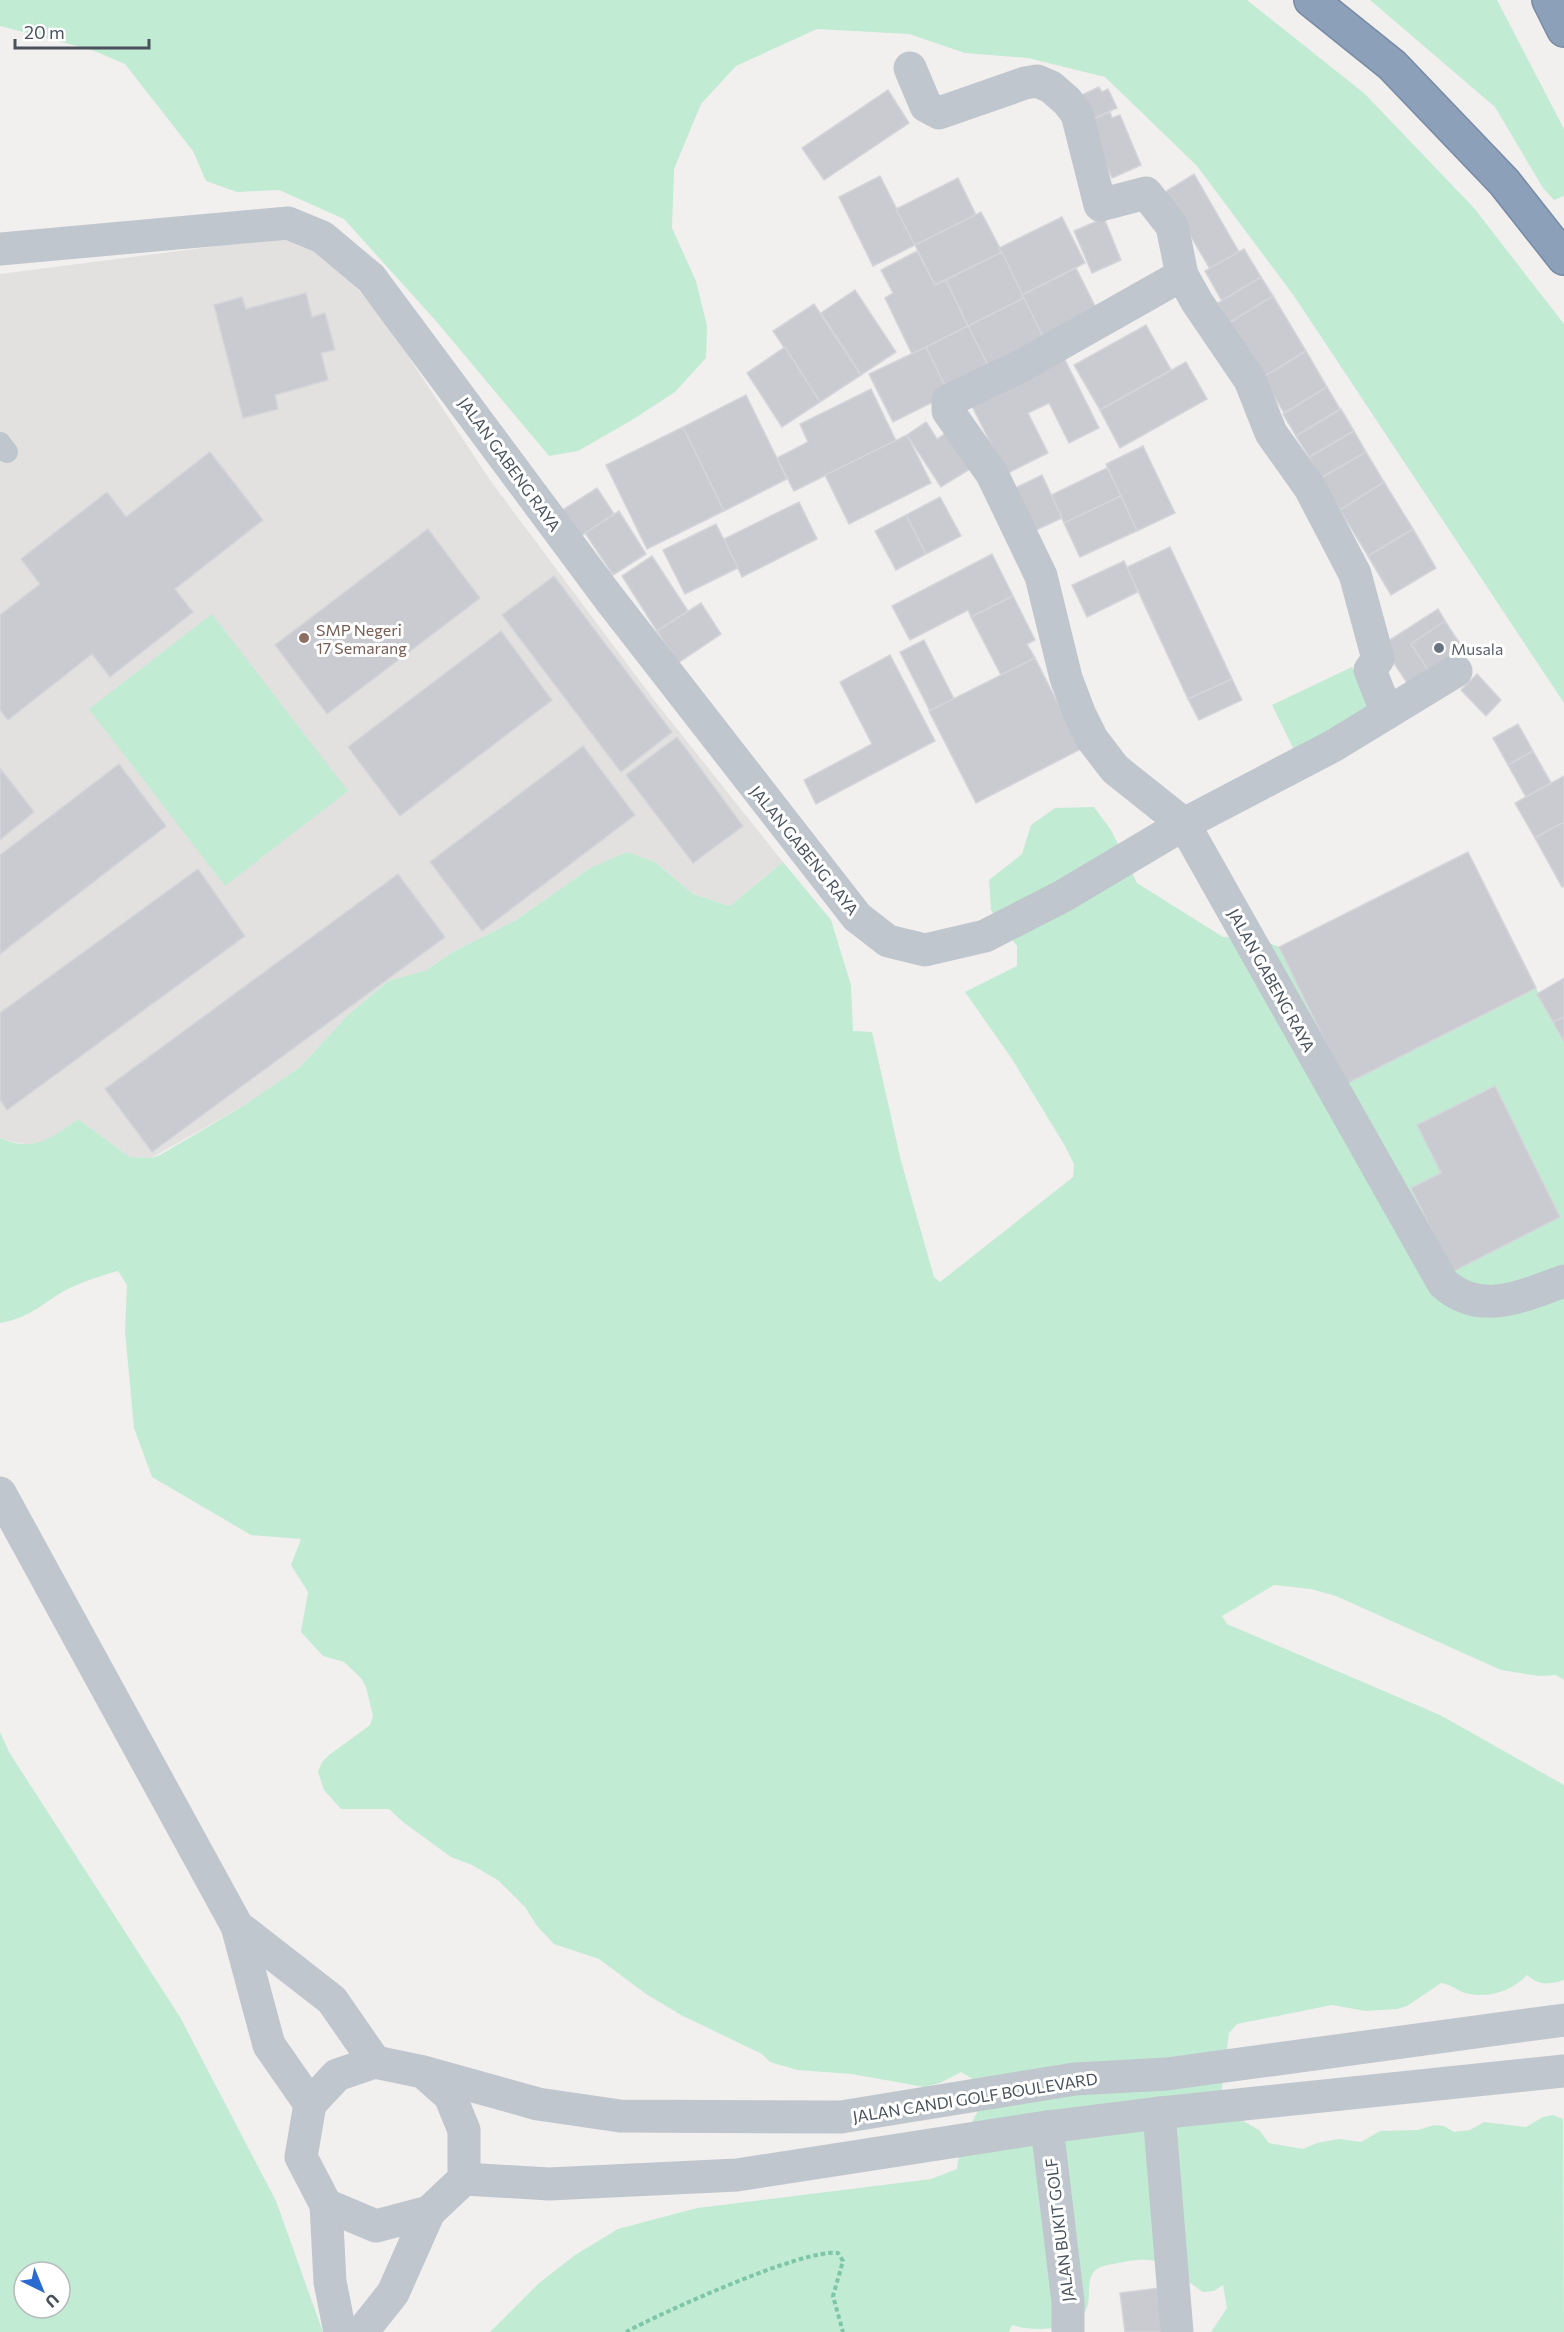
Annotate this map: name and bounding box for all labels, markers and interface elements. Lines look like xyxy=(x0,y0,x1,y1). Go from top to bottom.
scale bar xyxy=(15,12,148,50)
text: 20 m xyxy=(24,21,65,43)
street label: JALAN GABENG RAYA xyxy=(455,393,565,535)
place label: SMP Negeri 17 Semarang xyxy=(316,620,407,657)
marker: SMP Negeri 17 Semarang xyxy=(297,631,311,645)
place label: Musala xyxy=(1451,639,1503,658)
marker: Musala xyxy=(1432,641,1446,655)
street label: JALAN GABENG RAYA xyxy=(747,782,863,918)
street label: JALAN GABENG RAYA xyxy=(1225,905,1319,1055)
street label: JALAN CANDI GOLF BOULEVARD xyxy=(851,2068,1099,2126)
street label: JALAN BUKIT GOLF xyxy=(1041,2157,1077,2303)
north arrow xyxy=(12,2260,72,2320)
text: U xyxy=(42,2290,63,2312)

